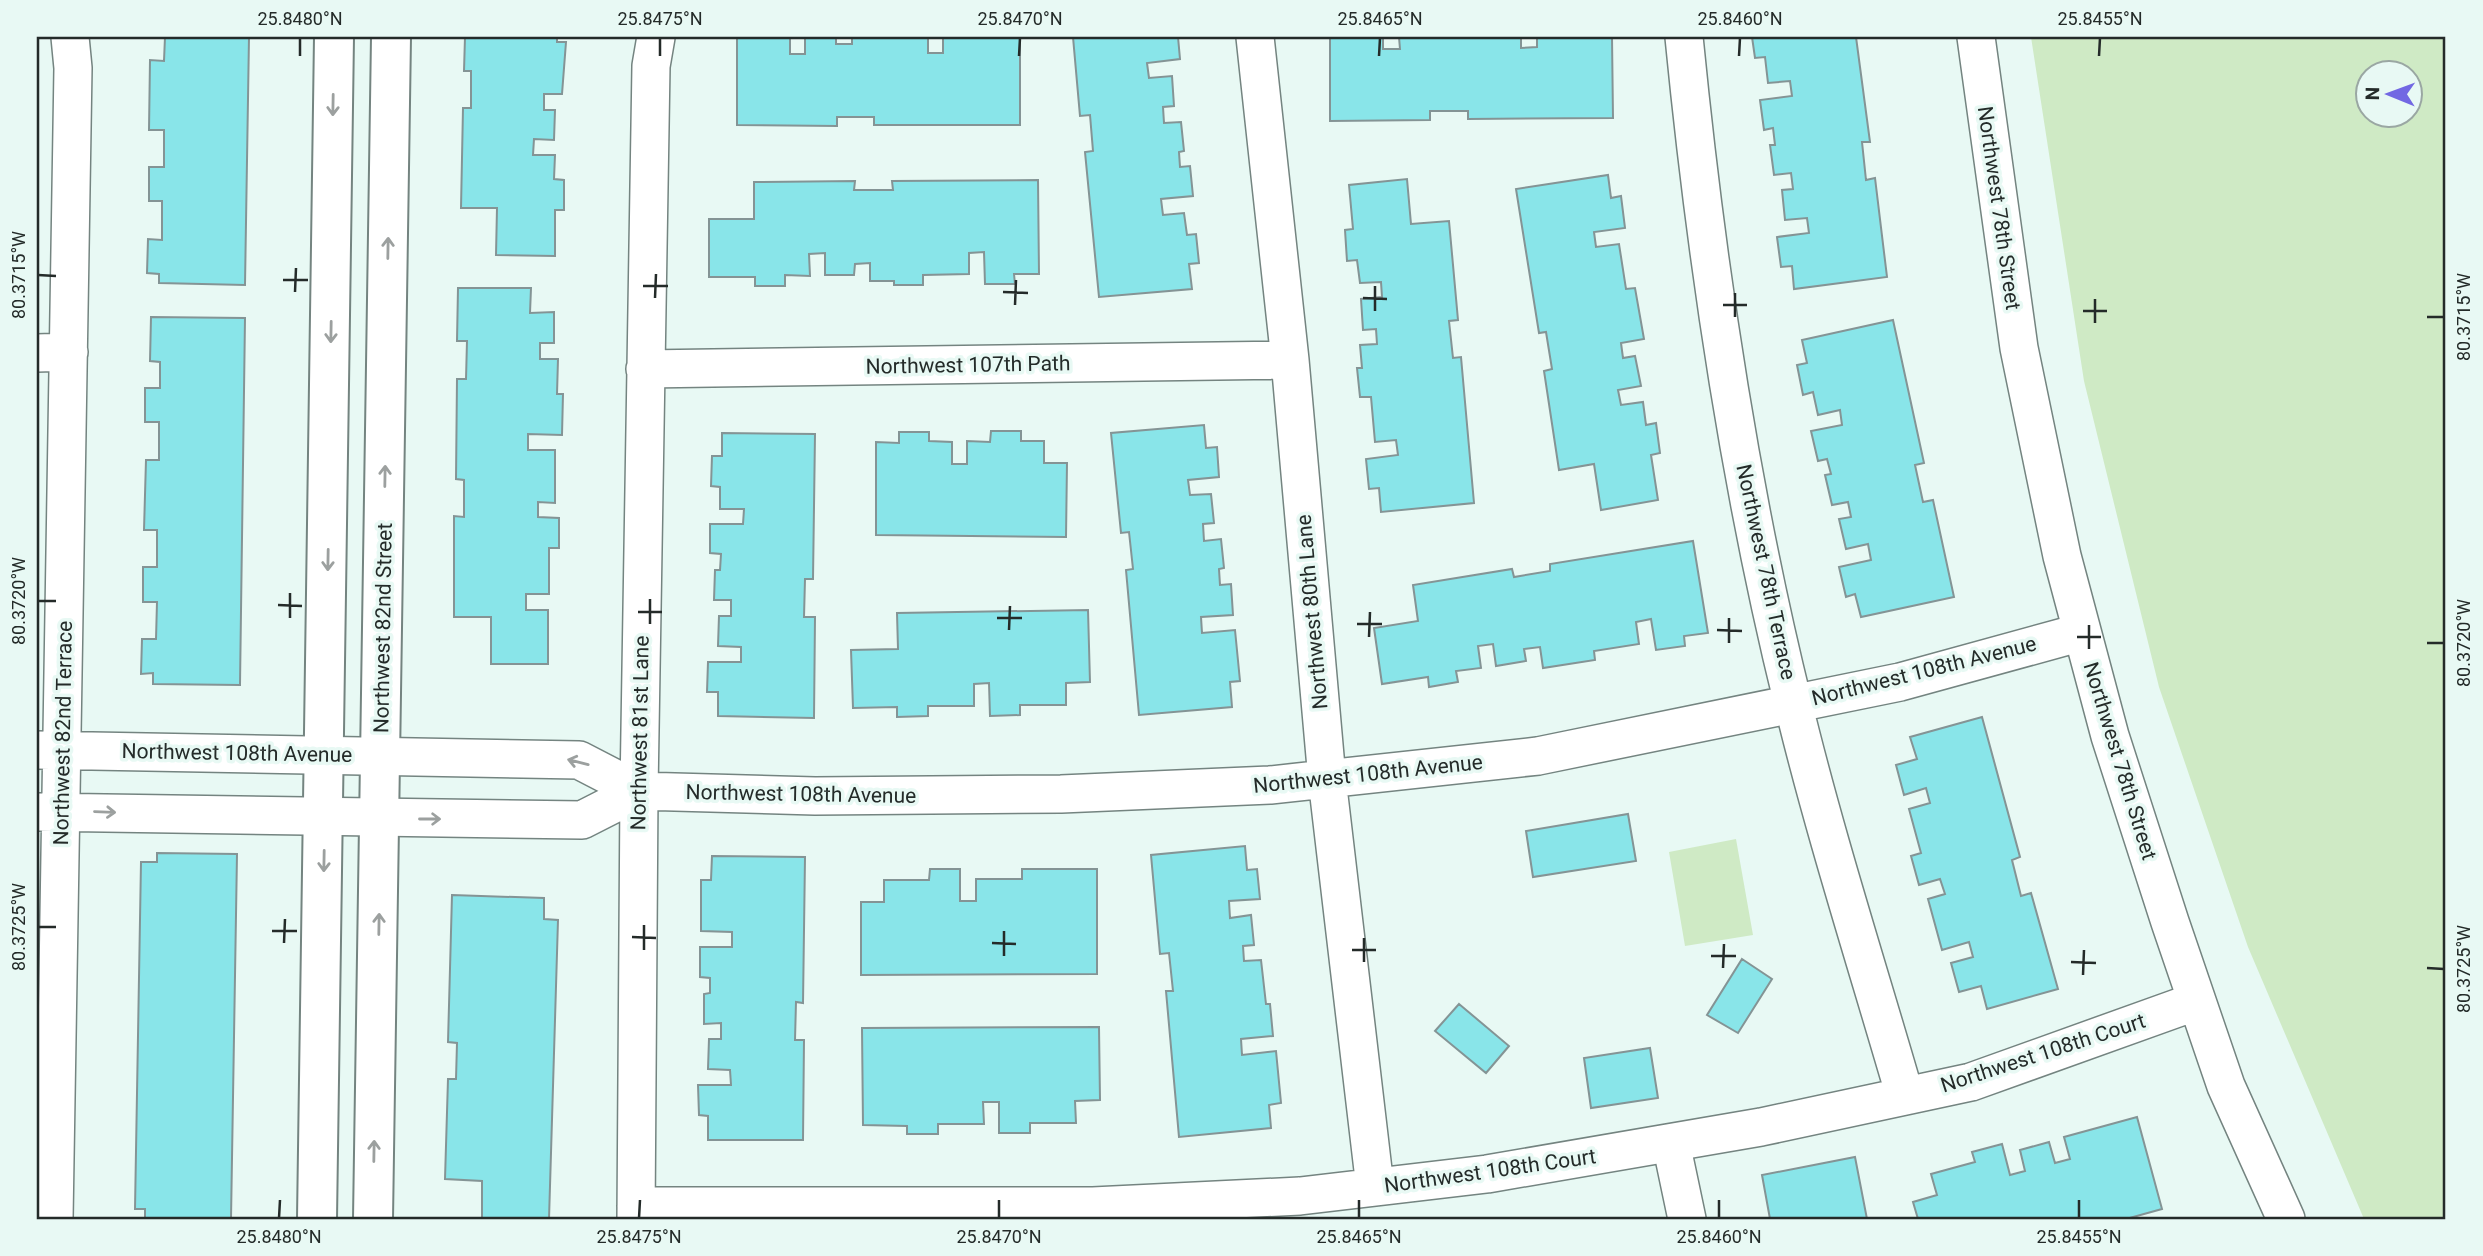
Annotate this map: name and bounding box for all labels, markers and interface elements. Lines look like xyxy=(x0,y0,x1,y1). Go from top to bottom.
text: 25.8480°N xyxy=(257,8,343,29)
text: 25.8475°N xyxy=(617,8,703,29)
text: 25.8470°N xyxy=(977,8,1063,29)
text: 25.8465°N xyxy=(1337,8,1423,29)
text: 25.8460°N xyxy=(1697,8,1783,29)
text: 25.8455°N xyxy=(2057,8,2143,29)
north arrow xyxy=(2354,60,2424,130)
text: N xyxy=(2361,87,2384,101)
one-way arrow xyxy=(326,93,340,116)
street label: Northwest 78th Street xyxy=(1973,105,2025,312)
text: 80.3715°W xyxy=(8,231,29,319)
one-way arrow xyxy=(382,237,395,260)
text: 80.3715°W xyxy=(2453,273,2474,361)
one-way arrow xyxy=(324,321,337,344)
street label: Northwest 107th Path xyxy=(865,351,1071,379)
street label: Northwest 78th Terrace xyxy=(1731,462,1801,682)
one-way arrow xyxy=(379,464,392,487)
street label: Northwest 80th Lane xyxy=(1292,514,1332,710)
street label: Northwest 82nd Street xyxy=(369,522,397,733)
one-way arrow xyxy=(321,548,335,571)
text: 80.3720°W xyxy=(8,557,29,645)
text: 80.3720°W xyxy=(2453,599,2474,687)
street label: Northwest 82nd Terrace xyxy=(49,620,77,846)
street label: Northwest 108th Avenue xyxy=(1809,631,2039,711)
street label: Northwest 81st Lane xyxy=(626,635,654,831)
street label: Northwest 78th Street xyxy=(2078,659,2162,863)
street label: Northwest 108th Avenue xyxy=(122,739,352,767)
street label: Northwest 108th Avenue xyxy=(1252,750,1484,798)
one-way arrow xyxy=(567,755,589,768)
street label: Northwest 108th Avenue xyxy=(686,780,916,808)
one-way arrow xyxy=(93,806,116,819)
one-way arrow xyxy=(419,812,442,826)
one-way arrow xyxy=(317,849,330,872)
text: 80.3725°W xyxy=(8,883,29,971)
one-way arrow xyxy=(372,912,385,935)
text: 80.3725°W xyxy=(2453,925,2474,1013)
street label: Northwest 108th Court xyxy=(1938,1009,2148,1097)
one-way arrow xyxy=(367,1140,381,1163)
street label: Northwest 108th Court xyxy=(1383,1144,1598,1198)
text: 25.8480°N xyxy=(236,1226,322,1247)
text: 25.8475°N xyxy=(596,1226,682,1247)
text: 25.8470°N xyxy=(956,1226,1042,1247)
text: 25.8465°N xyxy=(1316,1226,1402,1247)
text: 25.8460°N xyxy=(1676,1226,1762,1247)
text: 25.8455°N xyxy=(2036,1226,2122,1247)

